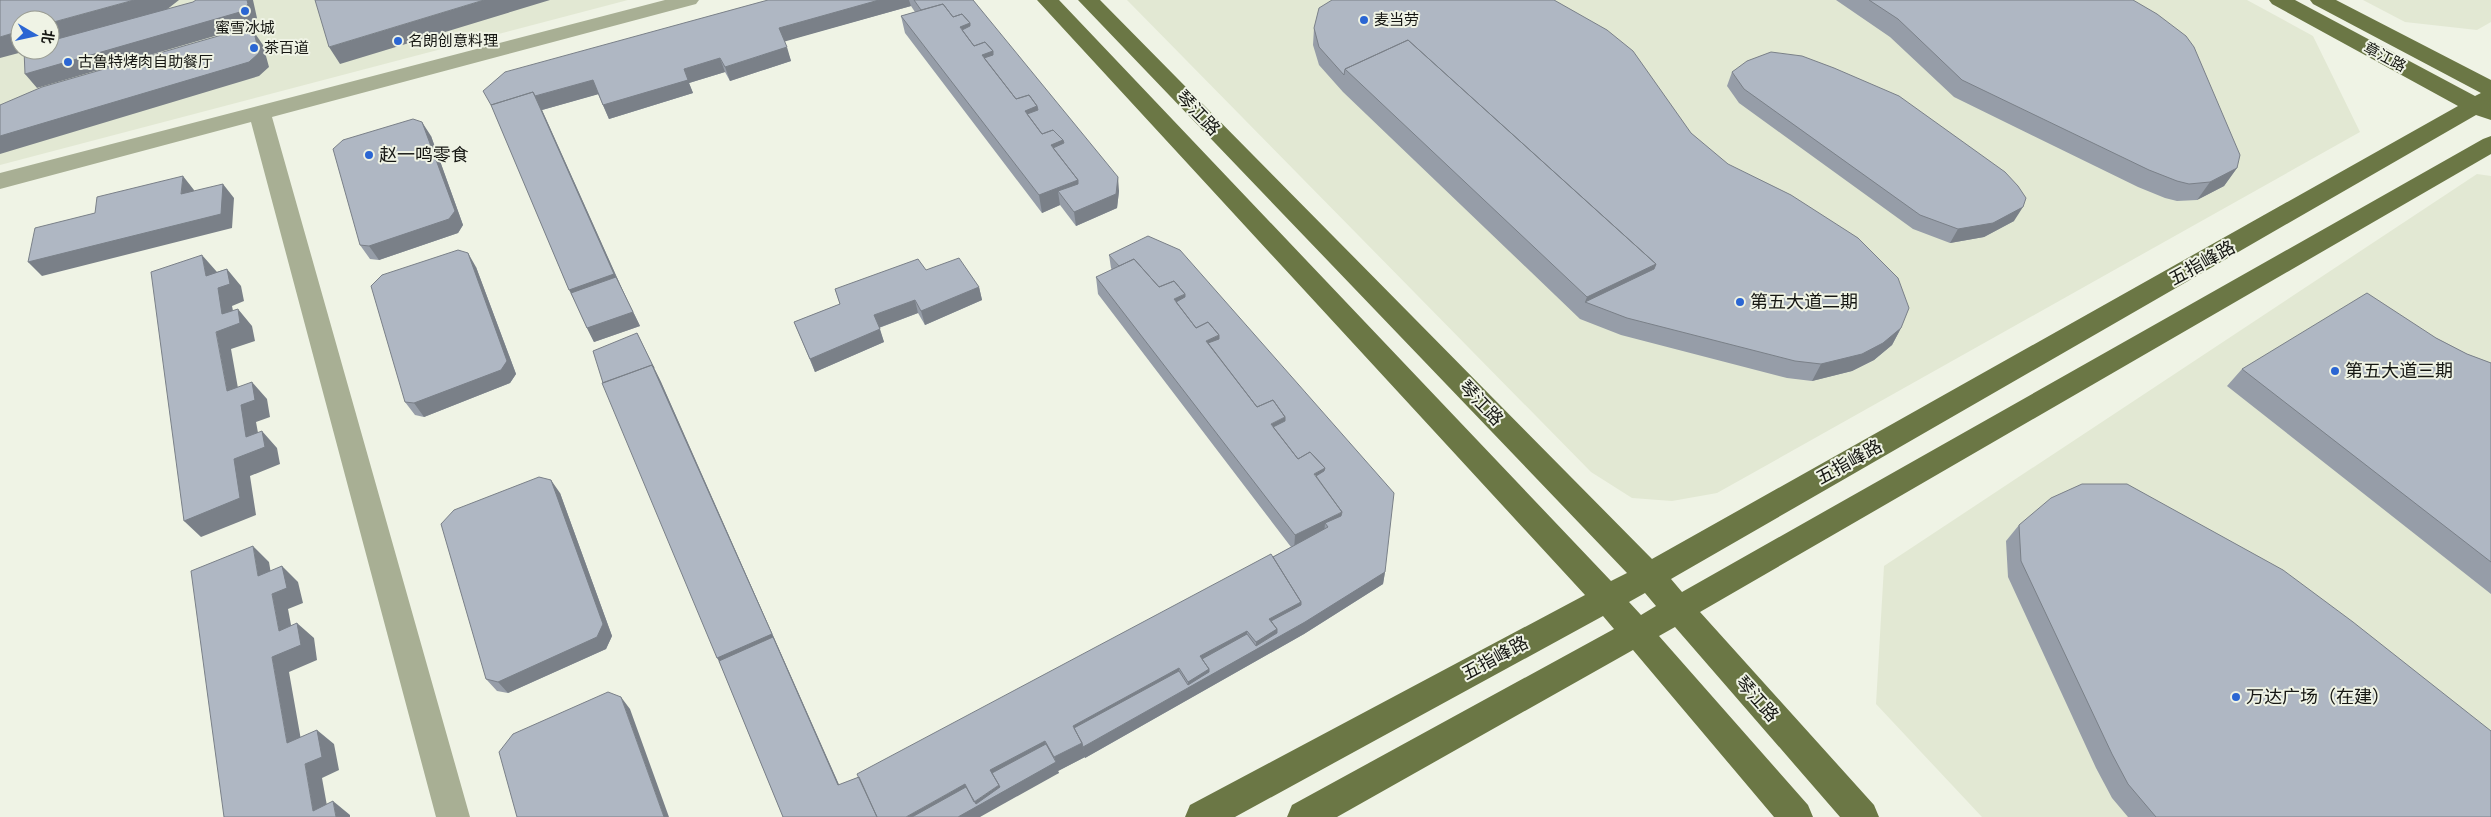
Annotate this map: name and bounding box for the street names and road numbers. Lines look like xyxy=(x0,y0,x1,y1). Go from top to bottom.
street label: 章江路 xyxy=(2361,38,2410,76)
street label: 琴江路 xyxy=(1171,85,1225,140)
street label: 五指峰路 xyxy=(2165,235,2239,290)
street label: 琴江路 xyxy=(1454,375,1508,430)
street label: 五指峰路 xyxy=(1812,434,1886,489)
street label: 五指峰路 xyxy=(1458,631,1532,685)
street label: 琴江路 xyxy=(1731,671,1784,726)

